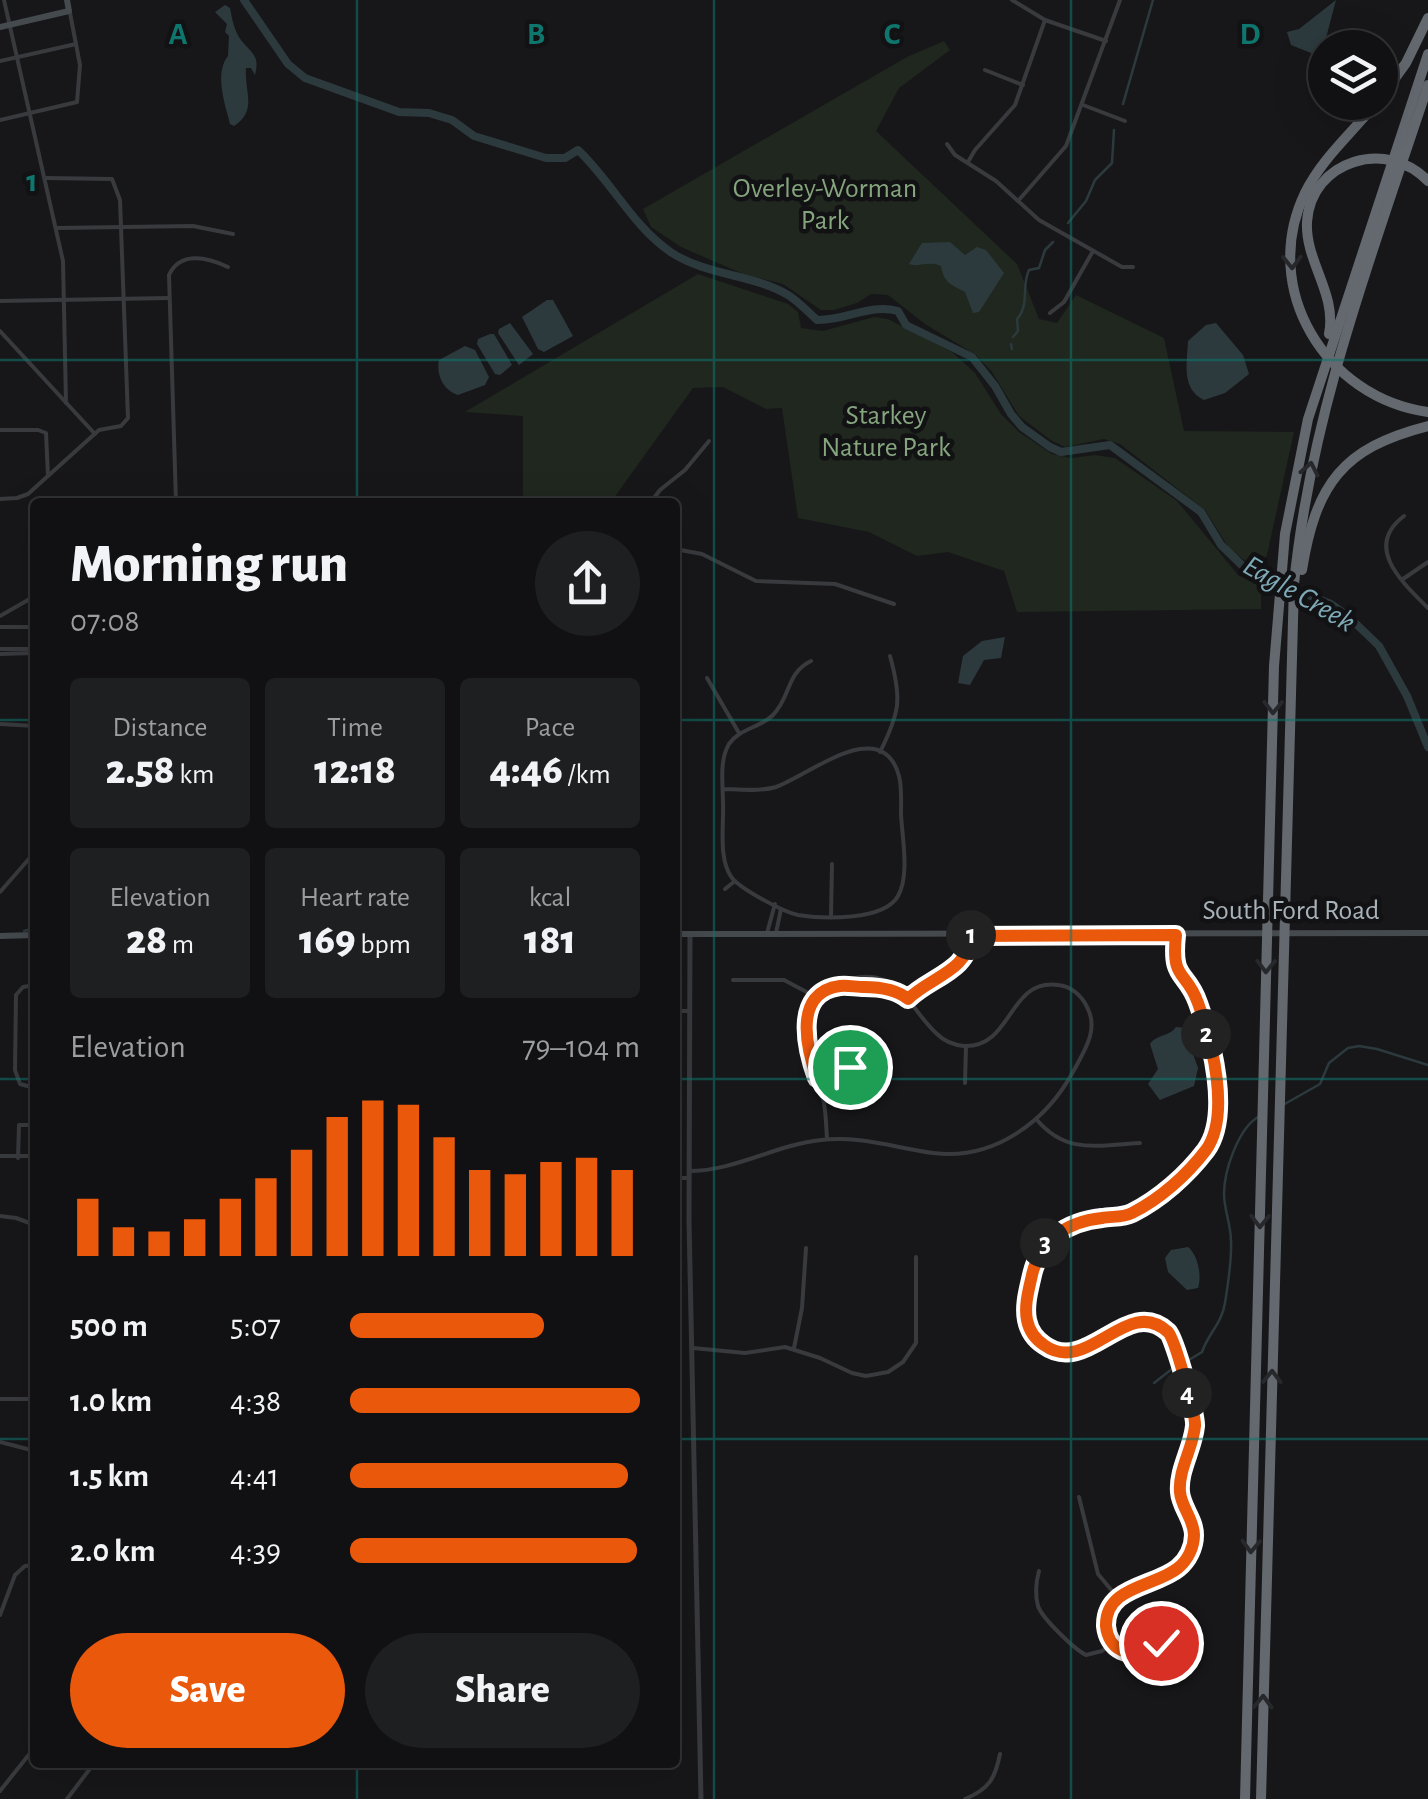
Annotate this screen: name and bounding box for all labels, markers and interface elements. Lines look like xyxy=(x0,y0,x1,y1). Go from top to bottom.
text: A xyxy=(168,18,188,50)
text: B xyxy=(527,18,545,50)
text: C xyxy=(884,18,901,50)
text: D xyxy=(1240,18,1261,50)
map controls xyxy=(1308,30,1398,120)
button: layers xyxy=(1308,30,1398,120)
text: 1 xyxy=(26,165,38,197)
park label: Overley-Worman Park xyxy=(733,175,917,235)
one-way arrow xyxy=(1281,254,1302,270)
park label: Starkey Nature Park xyxy=(821,402,951,462)
one-way arrow xyxy=(1299,461,1320,478)
button: share xyxy=(535,531,640,636)
text: Morning run xyxy=(70,537,348,592)
water label: Eagle Creek xyxy=(1238,550,1360,638)
text: 07:08 xyxy=(70,605,140,637)
one-way arrow xyxy=(1262,699,1283,715)
text: Distance xyxy=(113,714,207,742)
text: Time xyxy=(327,714,383,742)
text: Pace xyxy=(525,714,575,742)
text: 2.58 xyxy=(106,749,175,791)
text: 12:18 xyxy=(314,749,396,791)
text: 4:46 xyxy=(489,749,563,791)
text: km xyxy=(175,761,214,789)
text: /km xyxy=(563,761,611,789)
text: Elevation xyxy=(109,884,211,912)
text: Heart rate xyxy=(300,884,410,912)
text: kcal xyxy=(529,884,571,912)
street label: South Ford Road xyxy=(1202,897,1380,925)
pin: 1 xyxy=(946,910,996,960)
text: 28 xyxy=(126,919,167,961)
text: 169 xyxy=(299,919,356,961)
text: 181 xyxy=(524,919,576,961)
text: 1 xyxy=(966,921,976,949)
text: m xyxy=(167,931,194,959)
text: bpm xyxy=(356,931,411,959)
one-way arrow xyxy=(1255,958,1276,974)
pin: 2 xyxy=(1181,1009,1231,1059)
text: 2 xyxy=(1199,1020,1213,1048)
pin xyxy=(808,1025,893,1110)
text: Elevation xyxy=(70,1031,186,1063)
text: 79–104 m xyxy=(522,1031,640,1063)
icon: arrive xyxy=(823,1040,878,1095)
one-way arrow xyxy=(1249,1214,1270,1230)
pin: 3 xyxy=(1020,1218,1070,1268)
text: 3 xyxy=(1039,1229,1051,1257)
text: 500 m xyxy=(70,1310,148,1342)
text: 5:07 xyxy=(230,1310,281,1342)
pin: 4 xyxy=(1162,1368,1212,1418)
one-way arrow xyxy=(1261,1368,1282,1384)
text: 4 xyxy=(1180,1379,1194,1407)
text: 1.0 km xyxy=(70,1385,152,1417)
text: 4:38 xyxy=(230,1385,281,1417)
text: 1.5 km xyxy=(70,1460,149,1492)
text: 4:41 xyxy=(230,1460,279,1492)
text: 2.0 km xyxy=(70,1535,156,1567)
text: 4:39 xyxy=(230,1535,281,1567)
one-way arrow xyxy=(1241,1539,1262,1555)
pin xyxy=(1119,1601,1204,1686)
icon: check xyxy=(1134,1616,1189,1671)
button: Save xyxy=(70,1633,345,1748)
button: Share xyxy=(365,1633,640,1748)
one-way arrow xyxy=(1253,1693,1274,1709)

